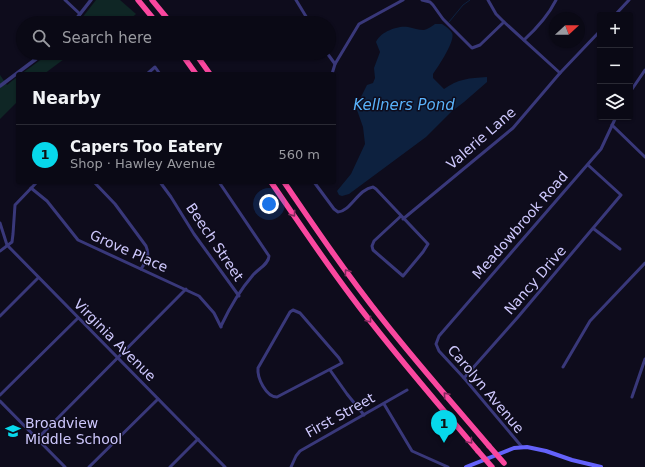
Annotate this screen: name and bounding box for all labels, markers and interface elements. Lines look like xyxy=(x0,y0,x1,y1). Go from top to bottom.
north arrow xyxy=(549,12,585,48)
map controls xyxy=(597,12,633,120)
button: + xyxy=(597,12,633,48)
search box xyxy=(16,16,336,60)
icon: search xyxy=(30,27,52,49)
text: Search here xyxy=(62,29,152,47)
button: − xyxy=(597,48,633,84)
button: layers xyxy=(597,84,633,120)
text: Nearby xyxy=(32,88,101,108)
water label: Kellners Pond xyxy=(353,96,455,114)
street label: Valerie Lane xyxy=(443,104,519,172)
text: Capers Too Eatery xyxy=(70,138,223,156)
text: 1 xyxy=(40,147,50,162)
text: 560 m xyxy=(278,147,320,162)
text: Shop · Hawley Avenue xyxy=(70,156,215,171)
street label: Meadowbrook Road xyxy=(469,168,571,282)
your location xyxy=(259,194,279,214)
street label: Beech Street xyxy=(183,200,247,284)
one-way arrow xyxy=(288,210,296,217)
street label: Grove Place xyxy=(88,227,170,275)
street label: Nancy Drive xyxy=(501,242,569,318)
one-way arrow xyxy=(345,270,352,277)
street label: Virginia Avenue xyxy=(71,296,159,384)
one-way arrow xyxy=(364,315,371,322)
street label: Carolyn Avenue xyxy=(445,342,527,436)
street label: First Street xyxy=(303,389,378,441)
one-way arrow xyxy=(443,393,450,400)
pin: 1 xyxy=(431,410,457,443)
place label: Broadview Middle School xyxy=(25,415,122,447)
school or university icon: Broadview Middle School xyxy=(4,422,22,440)
one-way arrow xyxy=(465,436,472,444)

